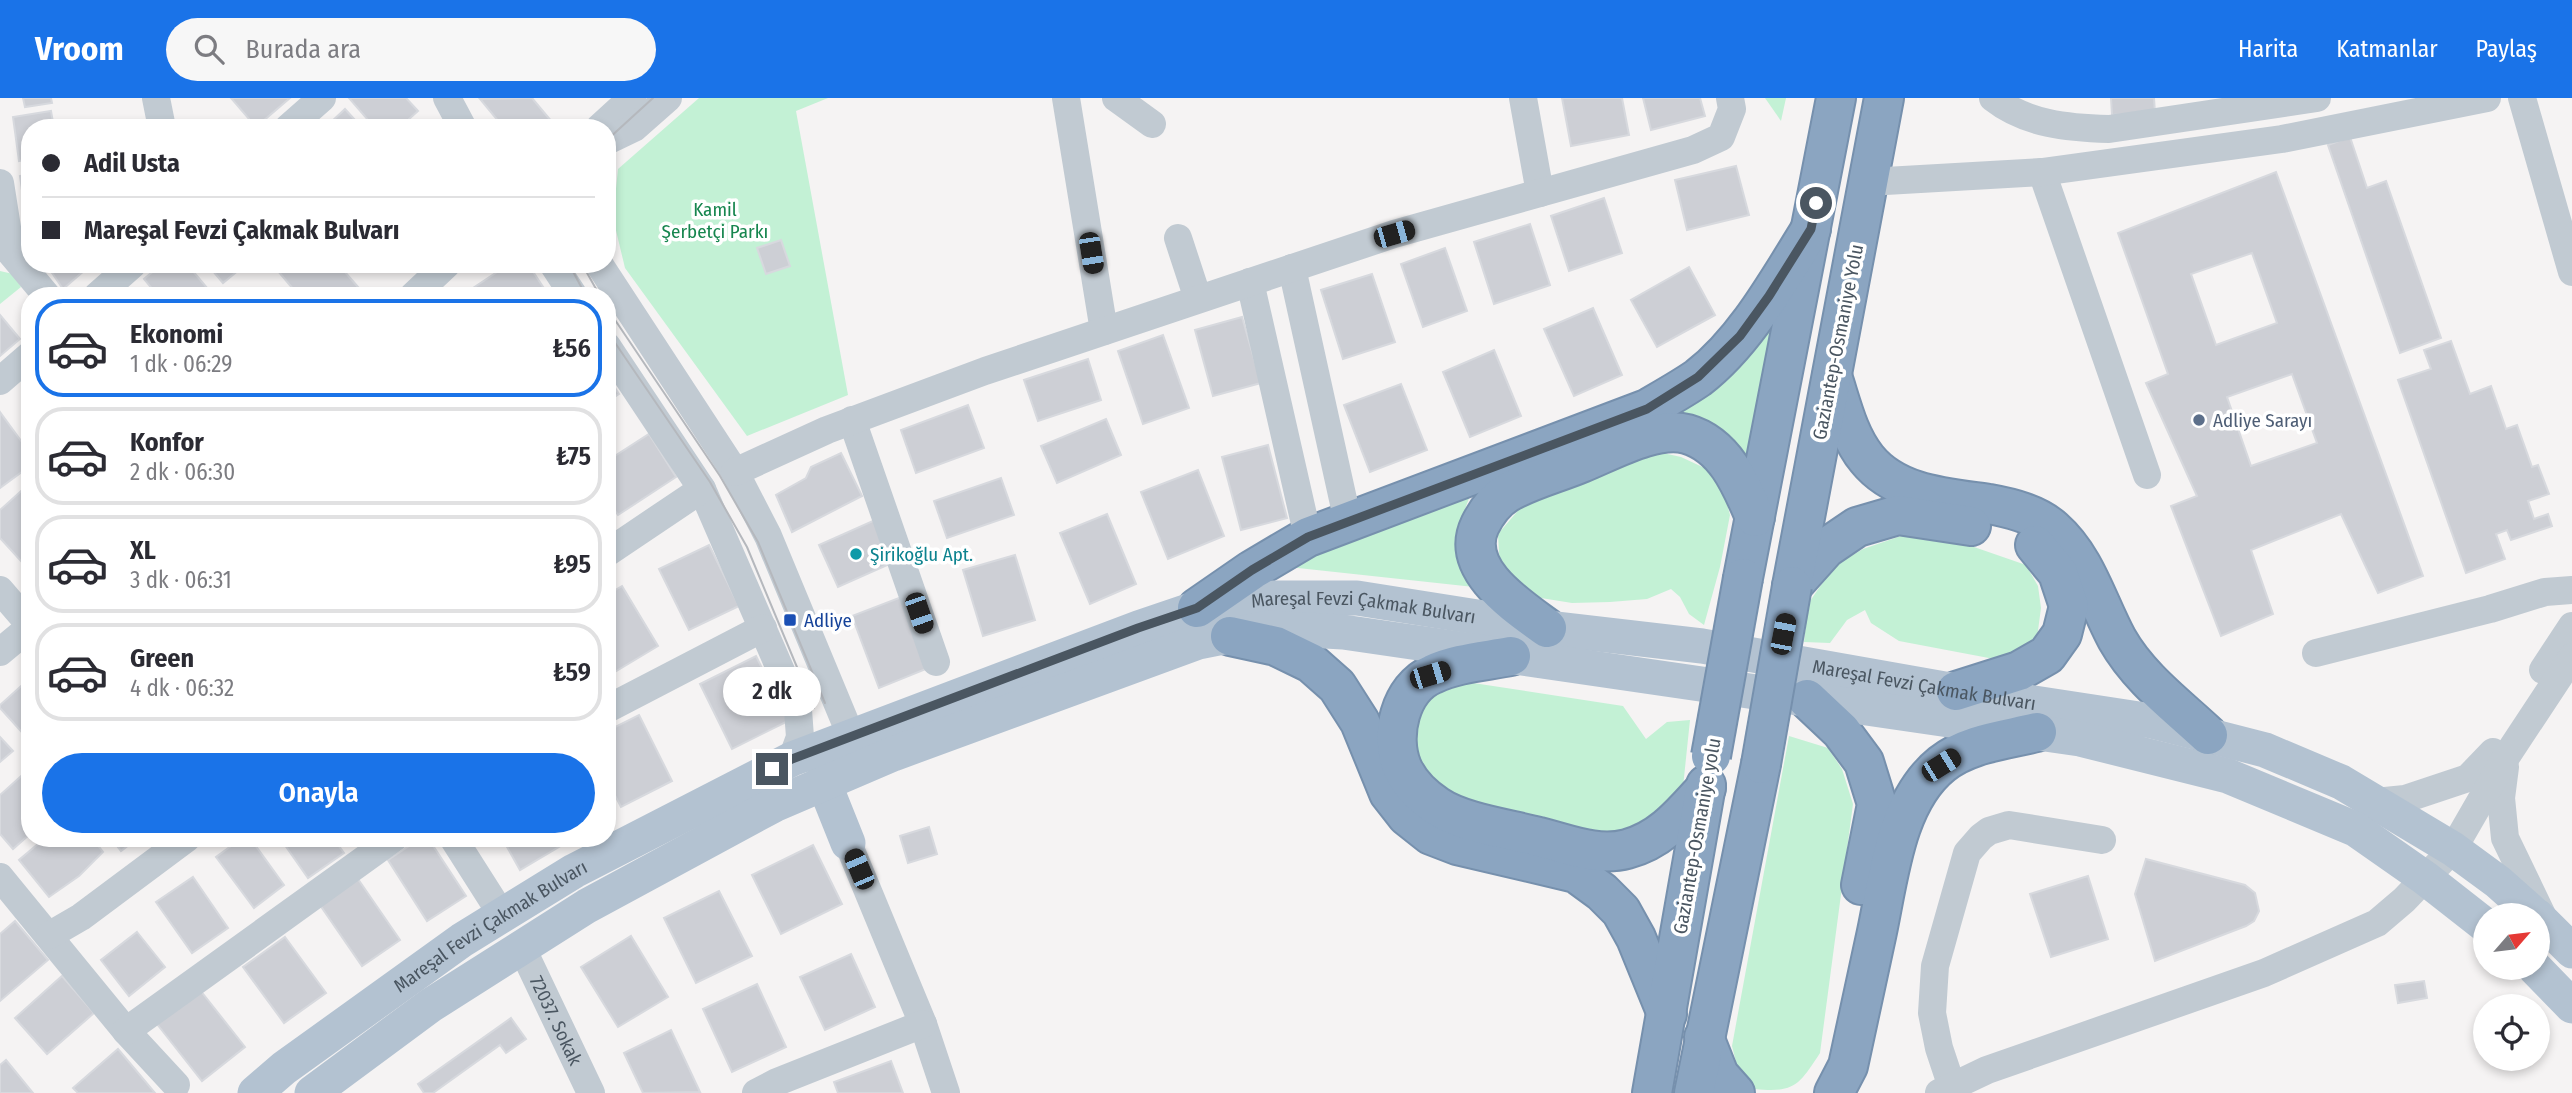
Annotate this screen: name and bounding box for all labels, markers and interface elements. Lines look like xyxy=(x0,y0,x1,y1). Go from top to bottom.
search box xyxy=(166,18,656,81)
text: Vroom xyxy=(35,29,124,69)
icon: search xyxy=(190,30,228,68)
text: Burada ara xyxy=(246,34,361,65)
text: Harita xyxy=(2238,35,2298,63)
text: Katmanlar xyxy=(2336,35,2438,63)
text: Paylaş xyxy=(2476,35,2537,63)
text: Adil Usta xyxy=(84,148,180,179)
route start xyxy=(1800,187,1832,219)
park label: Kamil Şerbetçi Parkı xyxy=(662,198,768,243)
text: Mareşal Fevzi Çakmak Bulvarı xyxy=(84,215,399,246)
car xyxy=(1371,218,1418,250)
car xyxy=(1078,231,1105,275)
street label: Gaziantep-Osmaniye Yolu xyxy=(1808,242,1868,442)
icon: car xyxy=(46,317,109,380)
text: Ekonomi xyxy=(130,319,223,350)
text: ₺56 xyxy=(552,333,591,364)
text: 1 dk · 06:29 xyxy=(130,350,233,378)
place label: Adliye Sarayı xyxy=(2213,409,2312,432)
marker: Adliye Sarayı xyxy=(2191,412,2207,428)
icon: car xyxy=(46,425,109,488)
text: Konfor xyxy=(130,427,204,458)
text: ₺75 xyxy=(556,441,591,472)
text: 2 dk · 06:30 xyxy=(130,458,235,486)
icon: car xyxy=(46,533,109,596)
text: XL xyxy=(130,535,156,566)
place label: Şirikoğlu Apt. xyxy=(870,543,973,566)
marker: Şirikoğlu Apt. xyxy=(848,546,864,562)
text: ₺95 xyxy=(553,549,591,580)
text: 3 dk · 06:31 xyxy=(130,566,232,594)
street label: Mareşal Fevzi Çakmak Bulvarı xyxy=(1249,586,1477,628)
car xyxy=(903,590,936,636)
place label: Adliye xyxy=(804,609,852,632)
car xyxy=(1769,611,1798,657)
marker: Adliye xyxy=(782,612,798,628)
icon: car xyxy=(46,641,109,704)
text: Green xyxy=(130,643,194,674)
street label: Mareşal Fevzi Çakmak Bulvarı xyxy=(1811,654,2037,715)
text: ₺59 xyxy=(553,657,591,688)
car xyxy=(1407,659,1454,691)
callout: 2 dk xyxy=(723,668,821,716)
text: 4 dk · 06:32 xyxy=(130,674,234,702)
text: 2 dk xyxy=(752,677,792,705)
street label: Gaziantep-Osmaniye yolu xyxy=(1668,736,1726,936)
car xyxy=(1918,745,1965,785)
button: Onayla xyxy=(42,753,595,833)
route end xyxy=(756,753,788,785)
car xyxy=(842,846,877,892)
street label: Mareşal Fevzi Çakmak Bulvarı xyxy=(389,855,591,997)
north arrow xyxy=(2473,903,2550,980)
map controls xyxy=(2473,903,2550,1071)
street label: 72037. Sokak xyxy=(525,972,588,1069)
button: locate xyxy=(2473,994,2550,1071)

